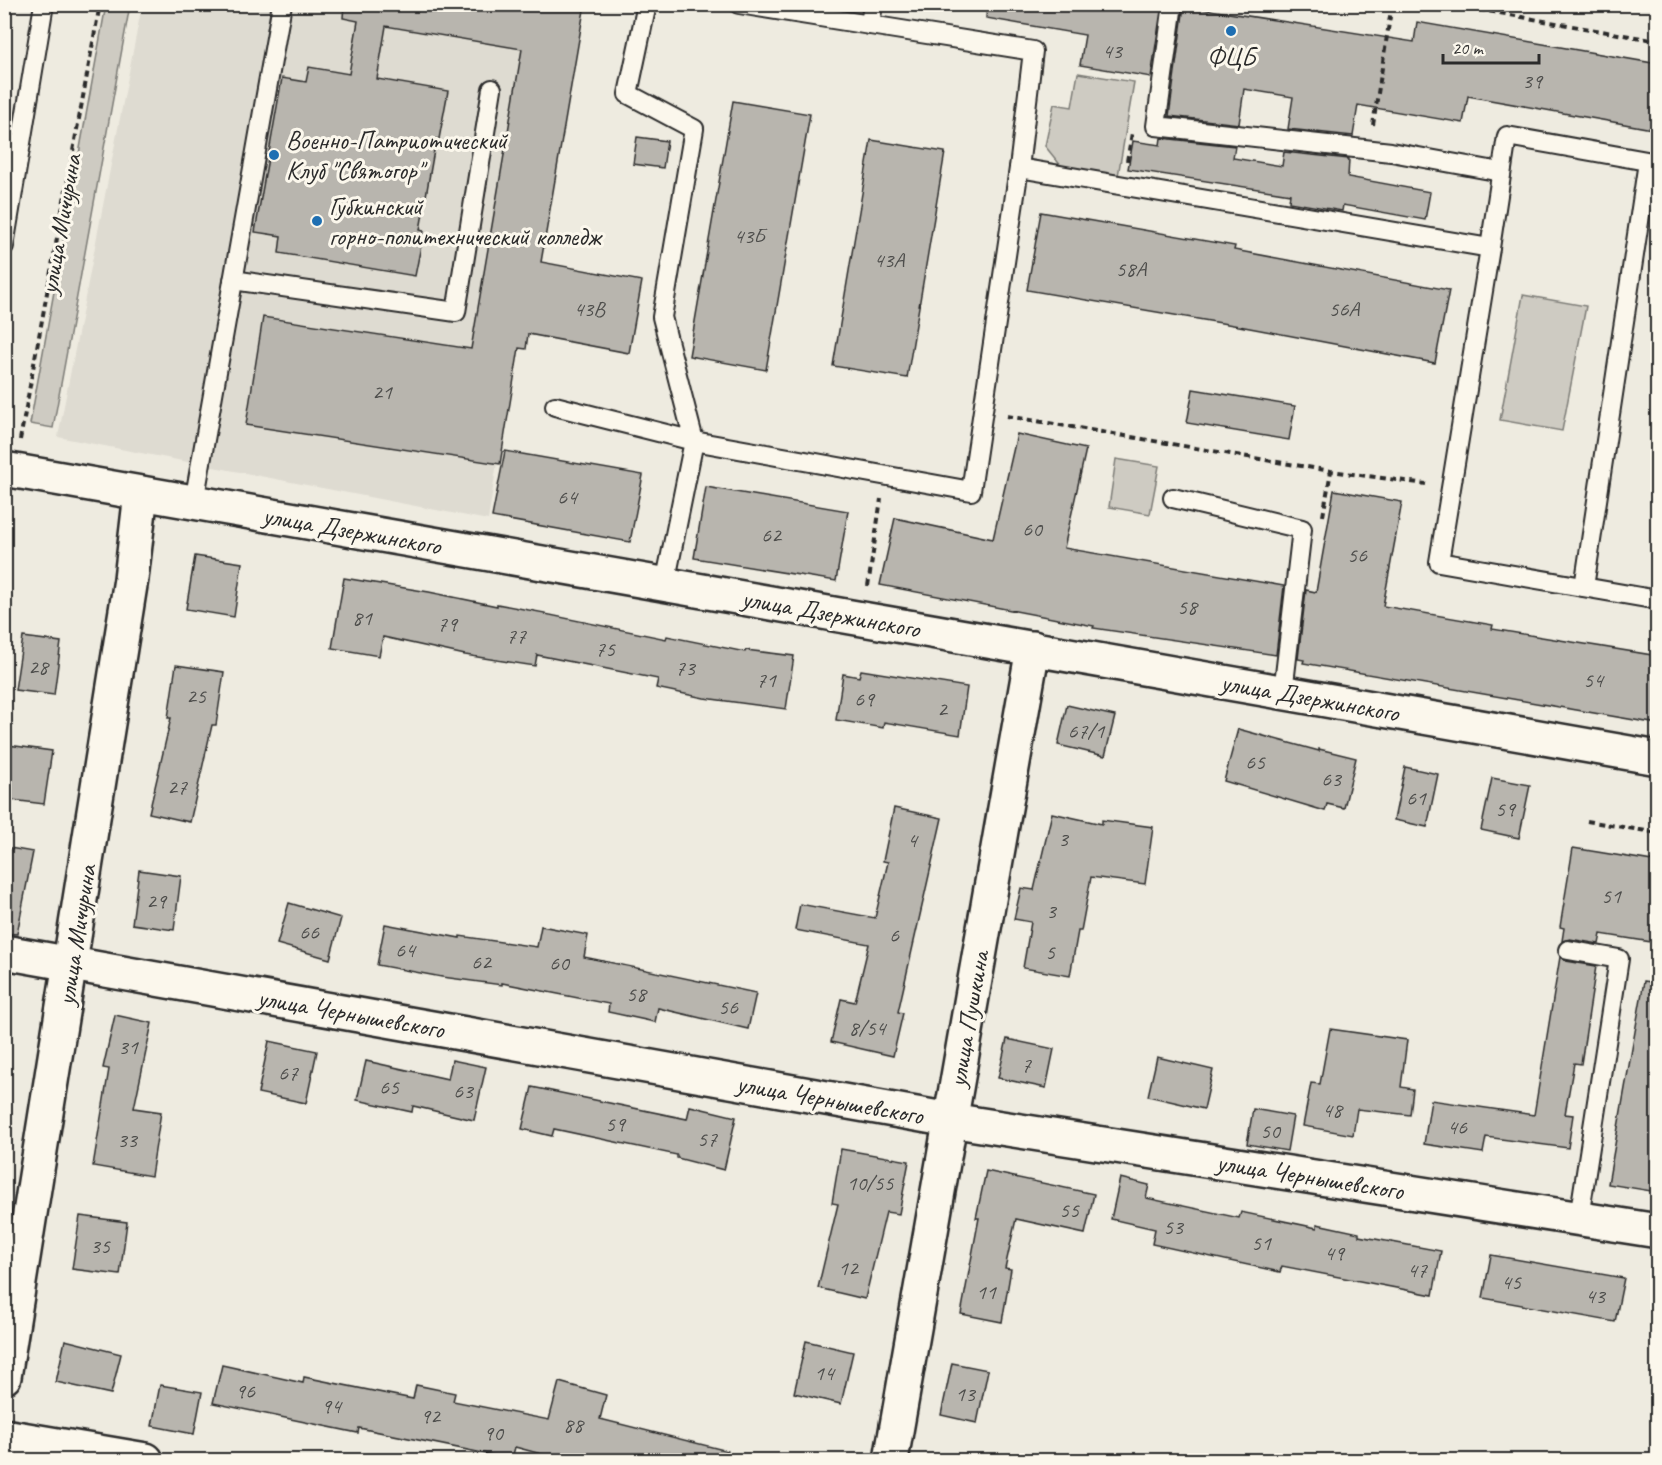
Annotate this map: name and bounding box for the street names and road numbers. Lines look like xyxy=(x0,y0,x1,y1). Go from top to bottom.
street label: улица Мичурина xyxy=(32,150,89,299)
street label: улица Дзержинского xyxy=(258,498,445,563)
street label: улица Дзержинского xyxy=(737,581,924,646)
street label: улица Дзержинского xyxy=(1216,665,1403,730)
street label: улица Мичурина xyxy=(49,861,104,1009)
street label: улица Пушкина xyxy=(940,946,997,1091)
street label: улица Чернышевского xyxy=(253,981,449,1046)
street label: улица Чернышевского xyxy=(732,1067,928,1132)
street label: улица Чернышевского xyxy=(1212,1145,1408,1208)

